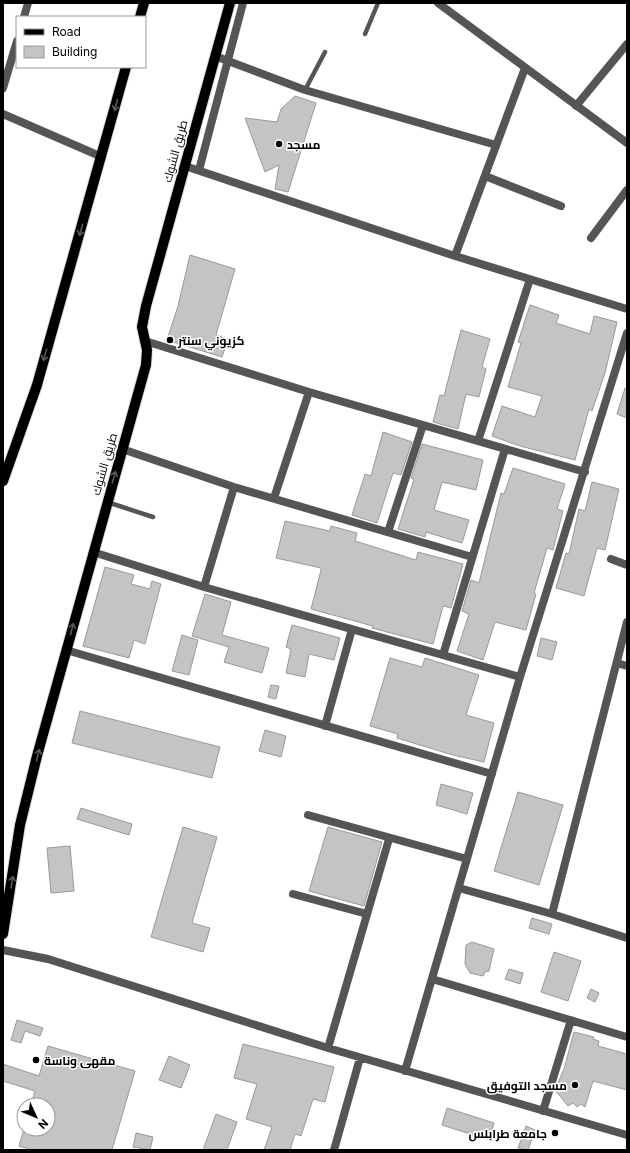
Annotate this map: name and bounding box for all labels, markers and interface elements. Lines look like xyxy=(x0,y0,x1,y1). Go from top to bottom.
legend xyxy=(16,16,146,68)
text: Road xyxy=(52,24,81,39)
text: Building xyxy=(52,44,97,59)
one-way arrow xyxy=(112,98,119,111)
street label: طريق الشوك xyxy=(159,118,191,184)
place label: مسجد xyxy=(287,137,320,152)
marker: مسجد xyxy=(274,139,284,149)
one-way arrow xyxy=(77,223,84,236)
place label: كزيوني سنتر xyxy=(177,333,244,351)
marker: كزيوني سنتر xyxy=(165,335,175,345)
one-way arrow xyxy=(41,348,48,361)
street label: طريق الشوك xyxy=(88,431,120,497)
one-way arrow xyxy=(111,471,118,484)
one-way arrow xyxy=(69,623,76,636)
one-way arrow xyxy=(34,749,42,762)
one-way arrow xyxy=(8,876,16,889)
place label: مقهى وناسة xyxy=(44,1053,115,1069)
marker: مقهى وناسة xyxy=(31,1055,41,1065)
place label: مسجد التوفيق xyxy=(487,1078,567,1094)
marker: مسجد التوفيق xyxy=(570,1080,580,1090)
north arrow xyxy=(16,1097,56,1137)
text: N xyxy=(35,1116,51,1132)
place label: جامعة طرابلس xyxy=(468,1126,547,1142)
marker: جامعة طرابلس xyxy=(550,1128,560,1138)

